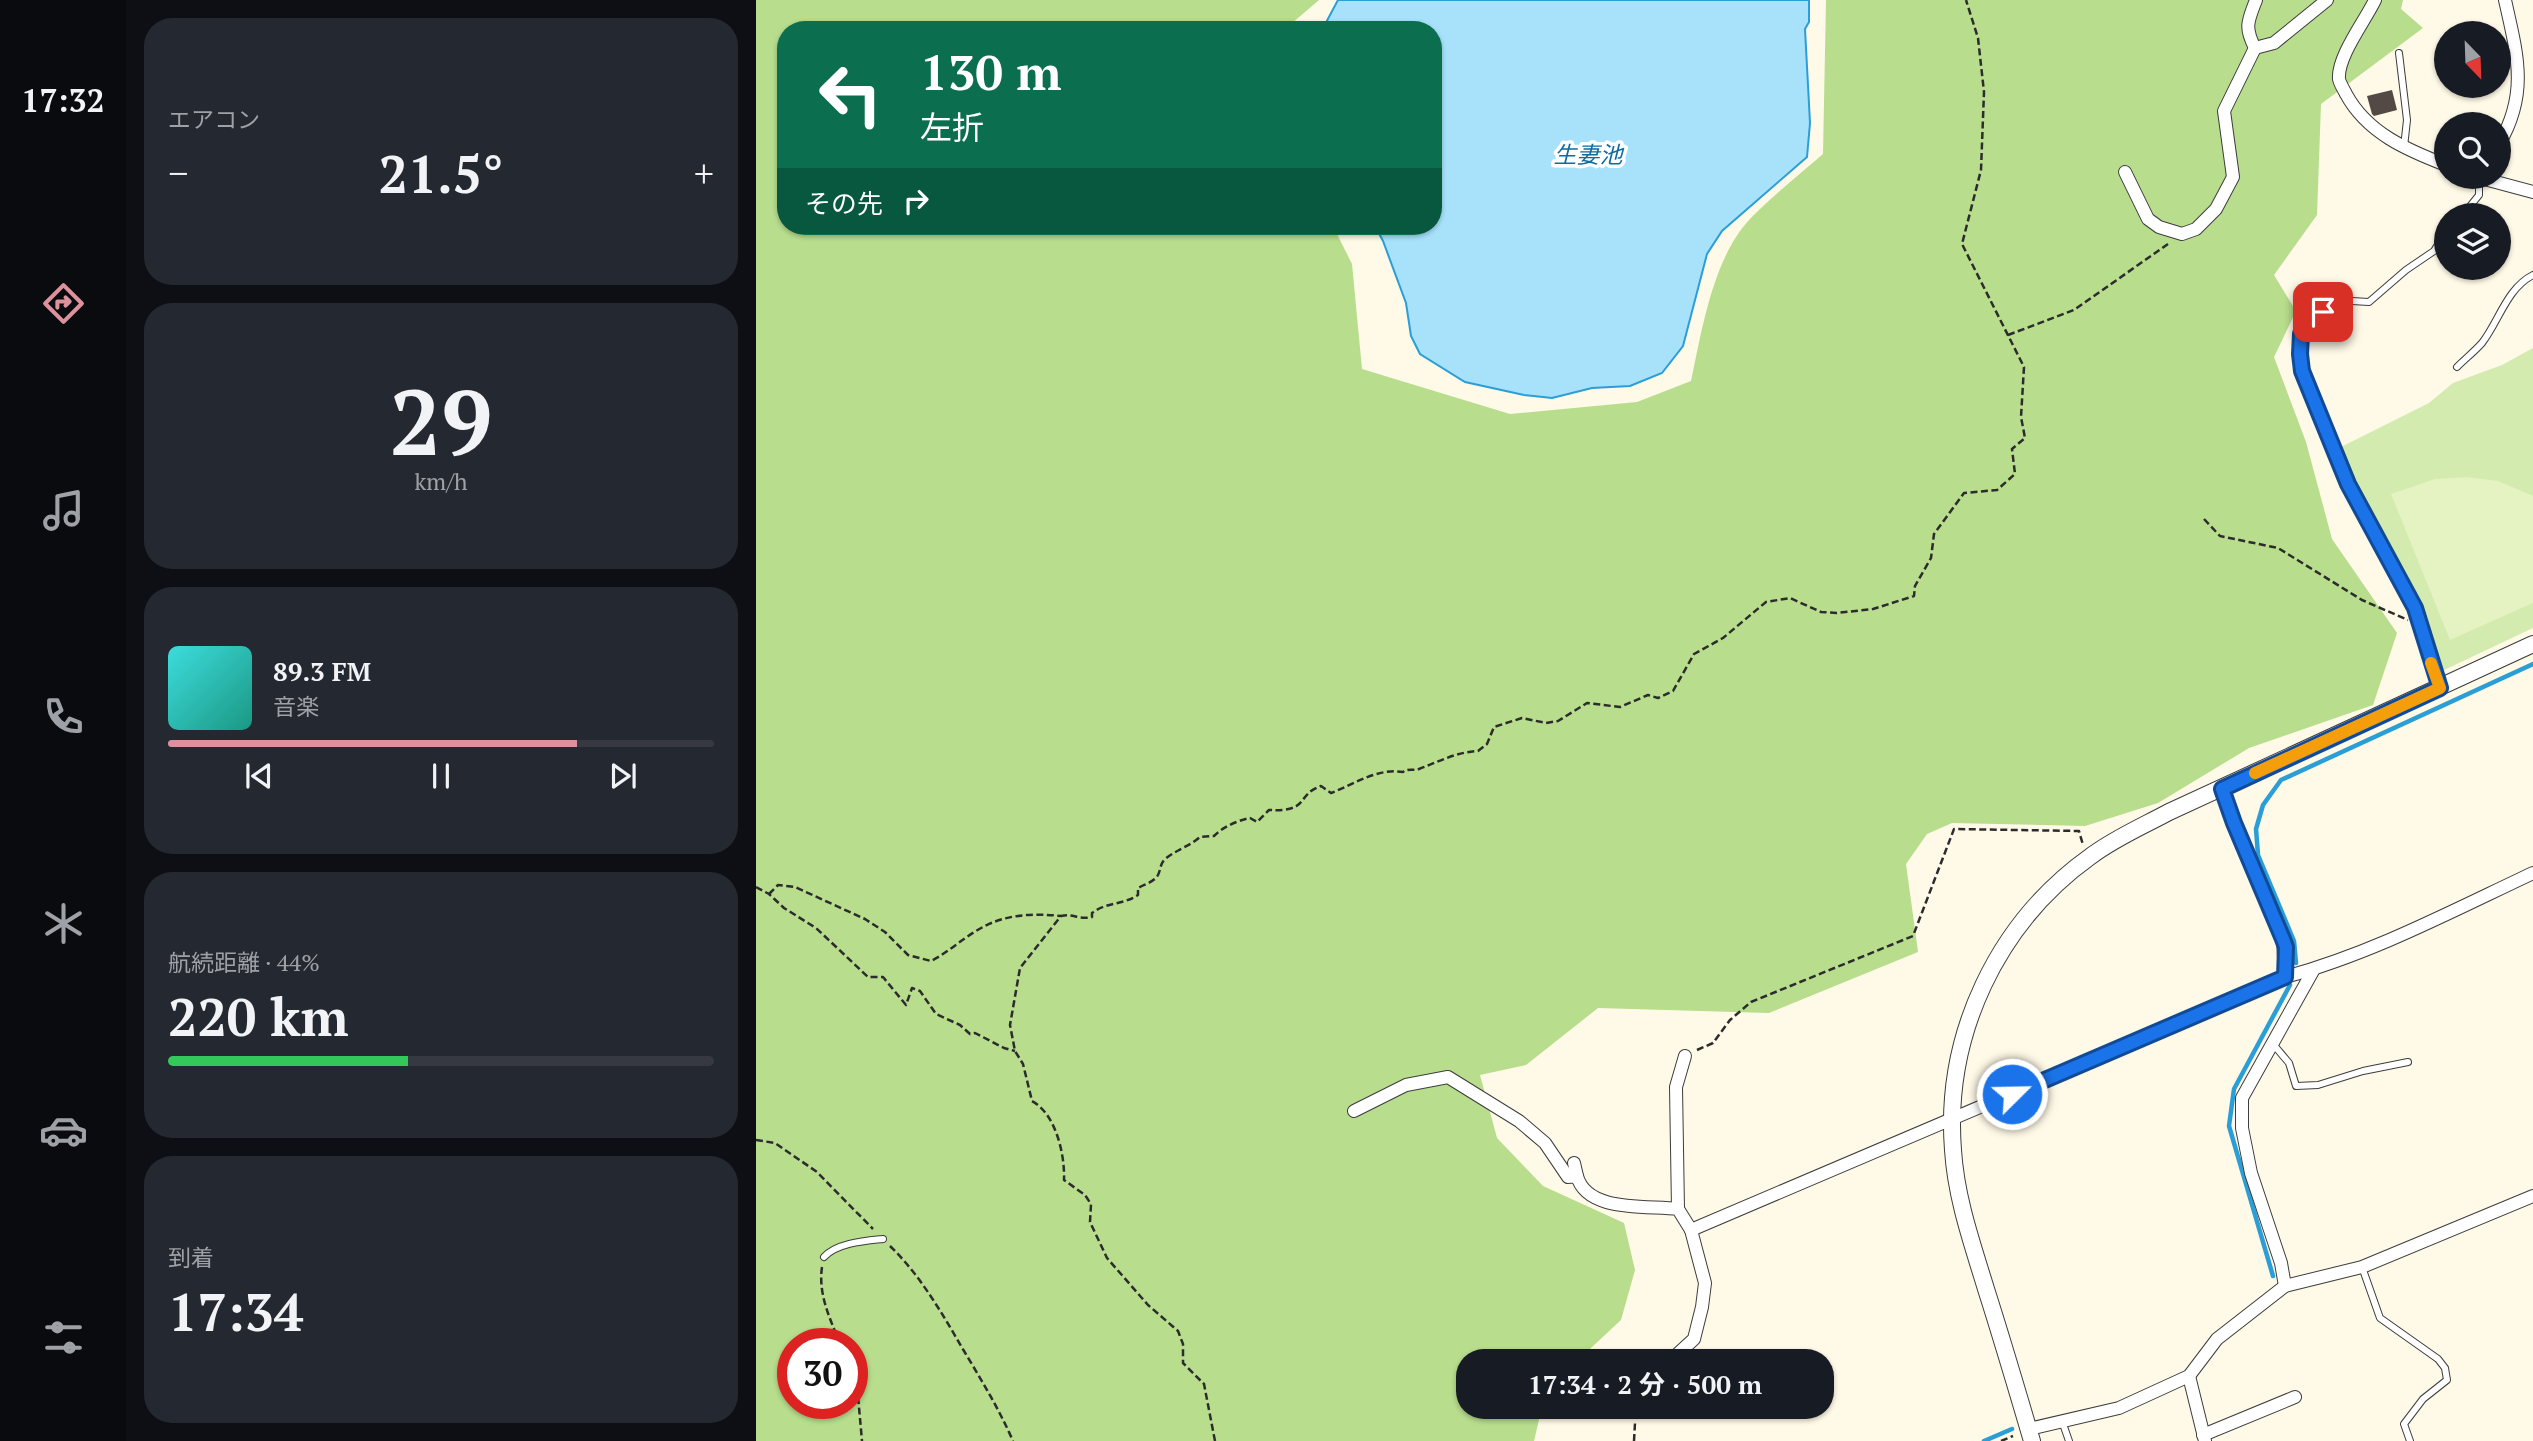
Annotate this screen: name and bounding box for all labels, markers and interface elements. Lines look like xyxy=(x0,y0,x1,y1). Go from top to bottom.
north arrow xyxy=(2434,21,2511,98)
map controls xyxy=(2434,21,2511,280)
text: 130 m xyxy=(920,39,1062,104)
icon: left xyxy=(805,49,896,140)
text: 17:32 xyxy=(21,79,105,121)
text: エアコン xyxy=(168,104,260,135)
text: 左折 xyxy=(920,106,984,148)
button: search xyxy=(2434,112,2511,189)
text: 21.5° xyxy=(378,139,504,208)
water label: 生妻池 xyxy=(1554,139,1625,170)
text: − xyxy=(168,148,188,198)
text: + xyxy=(694,148,714,198)
icon: right xyxy=(897,182,935,220)
text: その先 xyxy=(805,186,883,220)
button: layers xyxy=(2434,203,2511,280)
icon: directions xyxy=(39,279,88,328)
pin xyxy=(2293,282,2353,342)
icon: arrive xyxy=(2304,293,2342,331)
text: 29 xyxy=(390,360,492,481)
text: km/h xyxy=(414,466,468,497)
icon: music xyxy=(39,486,88,535)
text: 89.3 FM xyxy=(273,654,371,688)
text: 音楽 xyxy=(273,691,319,722)
icon: phone xyxy=(39,692,88,741)
icon: previous xyxy=(240,757,278,795)
icon: pause xyxy=(422,757,460,795)
icon: next xyxy=(604,757,642,795)
icon: climate xyxy=(39,899,88,948)
text: 航続距離 · 44% xyxy=(168,947,320,978)
text: 220 km xyxy=(168,982,349,1051)
position arrow xyxy=(1975,1057,2049,1131)
icon: car xyxy=(39,1106,88,1155)
text: 到着 xyxy=(168,1242,214,1273)
text: 17:34 xyxy=(168,1277,303,1346)
icon: filters xyxy=(39,1313,88,1362)
speed limit sign: 30 xyxy=(777,1328,868,1419)
text: 17:34 · 2 分 · 500 m xyxy=(1528,1367,1762,1401)

